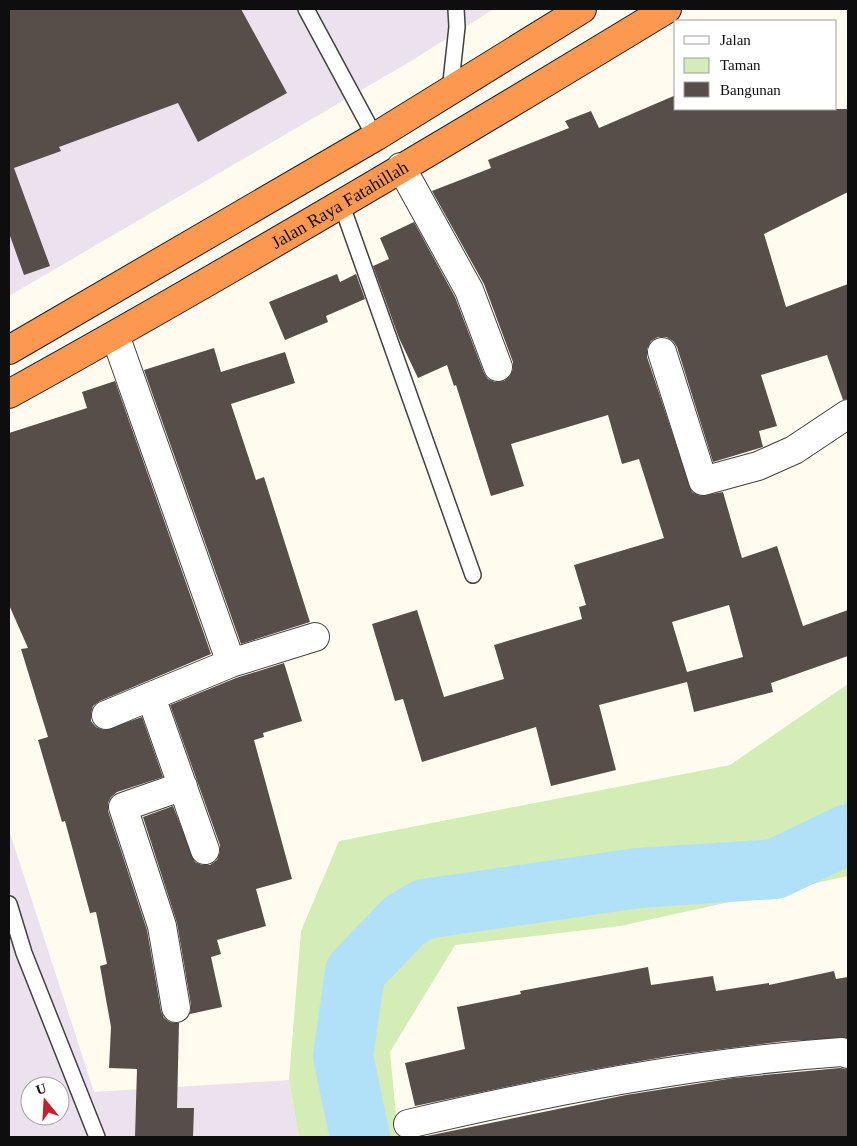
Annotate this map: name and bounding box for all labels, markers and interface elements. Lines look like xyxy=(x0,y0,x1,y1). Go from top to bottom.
legend xyxy=(674,20,837,110)
text: Jalan xyxy=(720,32,751,48)
text: Taman xyxy=(720,57,761,73)
text: Bangunan xyxy=(720,82,781,98)
street label: Jalan Raya Fatahillah xyxy=(268,157,412,253)
north arrow xyxy=(20,1076,70,1126)
text: U xyxy=(34,1080,48,1098)

